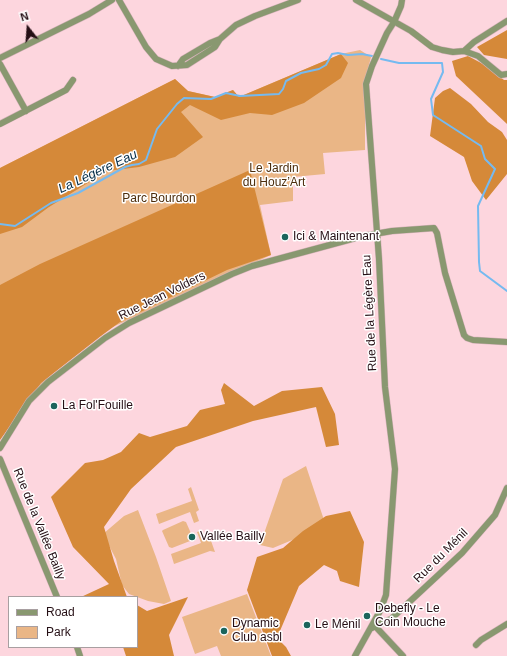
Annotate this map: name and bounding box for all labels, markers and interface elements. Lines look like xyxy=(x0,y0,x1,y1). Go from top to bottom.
north arrow xyxy=(8,8,48,48)
text: N xyxy=(19,10,30,23)
water label: La Légère Eau xyxy=(56,147,140,197)
park label: Le Jardin du Houz’Art xyxy=(243,162,305,190)
park label: Parc Bourdon xyxy=(122,192,196,206)
place label: Ici & Maintenant xyxy=(293,230,379,244)
marker: Ici & Maintenant xyxy=(280,232,290,242)
street label: Rue de la Légère Eau xyxy=(360,254,380,372)
street label: Rue Jean Volders xyxy=(116,269,208,323)
place label: La Fol'Fouille xyxy=(62,399,133,413)
marker: La Fol'Fouille xyxy=(49,401,59,411)
street label: Rue de la Vallée Bailly xyxy=(10,466,68,582)
street label: Rue du Ménil xyxy=(411,526,471,586)
place label: Vallée Bailly xyxy=(200,530,264,544)
marker: Vallée Bailly xyxy=(187,532,197,542)
legend xyxy=(8,596,138,648)
place label: Debefly - Le Coin Mouche xyxy=(375,602,446,630)
text: Road xyxy=(46,605,75,619)
marker: Debefly - Le Coin Mouche xyxy=(362,611,372,621)
place label: Dynamic Club asbl xyxy=(232,617,282,645)
place label: Le Ménil xyxy=(315,618,360,632)
marker: Le Ménil xyxy=(302,620,312,630)
text: Park xyxy=(46,625,71,639)
marker: Dynamic Club asbl xyxy=(219,626,229,636)

